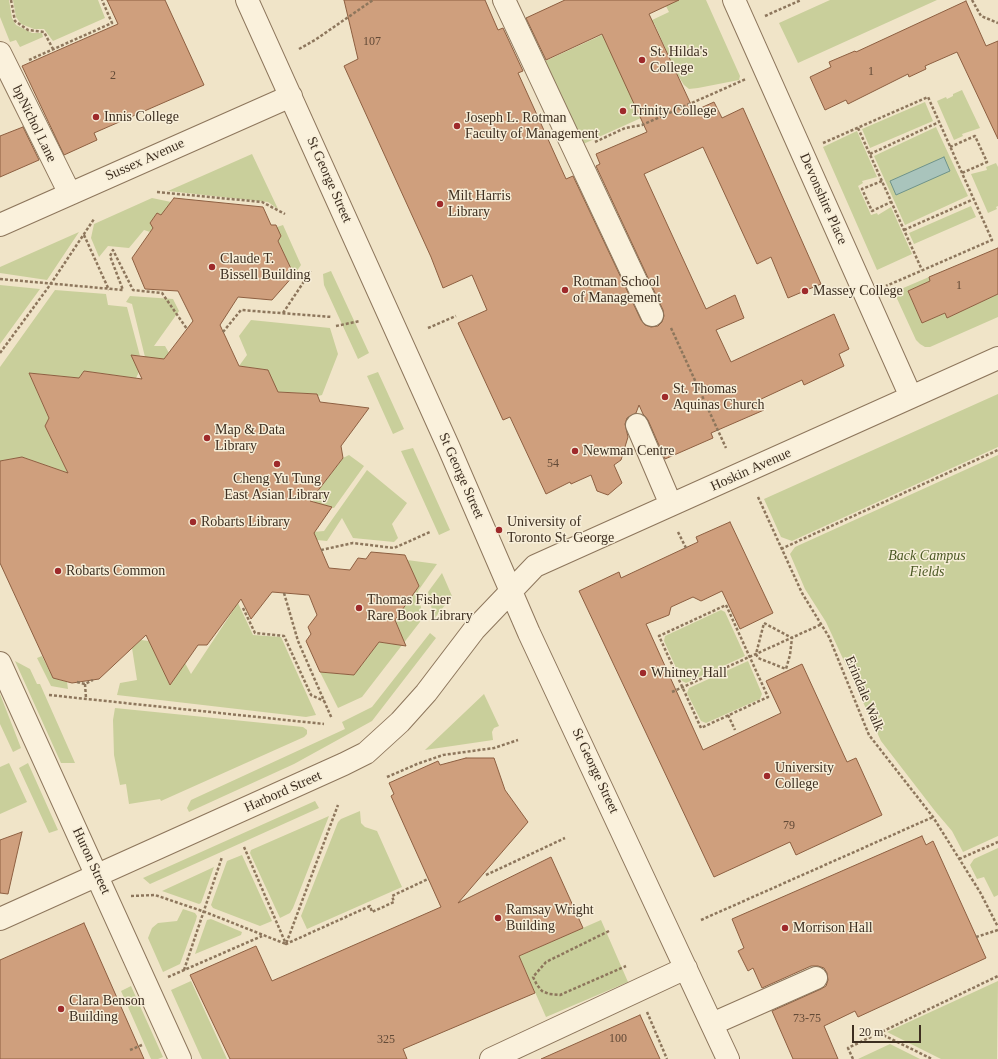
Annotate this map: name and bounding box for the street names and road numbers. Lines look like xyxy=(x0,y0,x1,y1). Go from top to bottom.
street label: bpNichol Lane xyxy=(8,83,60,165)
street label: St George Street xyxy=(303,134,355,226)
street label: Sussex Avenue xyxy=(103,135,187,185)
street label: Devonshire Place xyxy=(795,151,851,247)
street label: St George Street xyxy=(435,430,487,522)
street label: Hoskin Avenue xyxy=(708,445,794,495)
street label: Erindale Walk xyxy=(841,654,887,734)
street label: St George Street xyxy=(568,726,622,816)
street label: Harbord Street xyxy=(242,767,324,817)
street label: Huron Street xyxy=(68,825,114,897)

